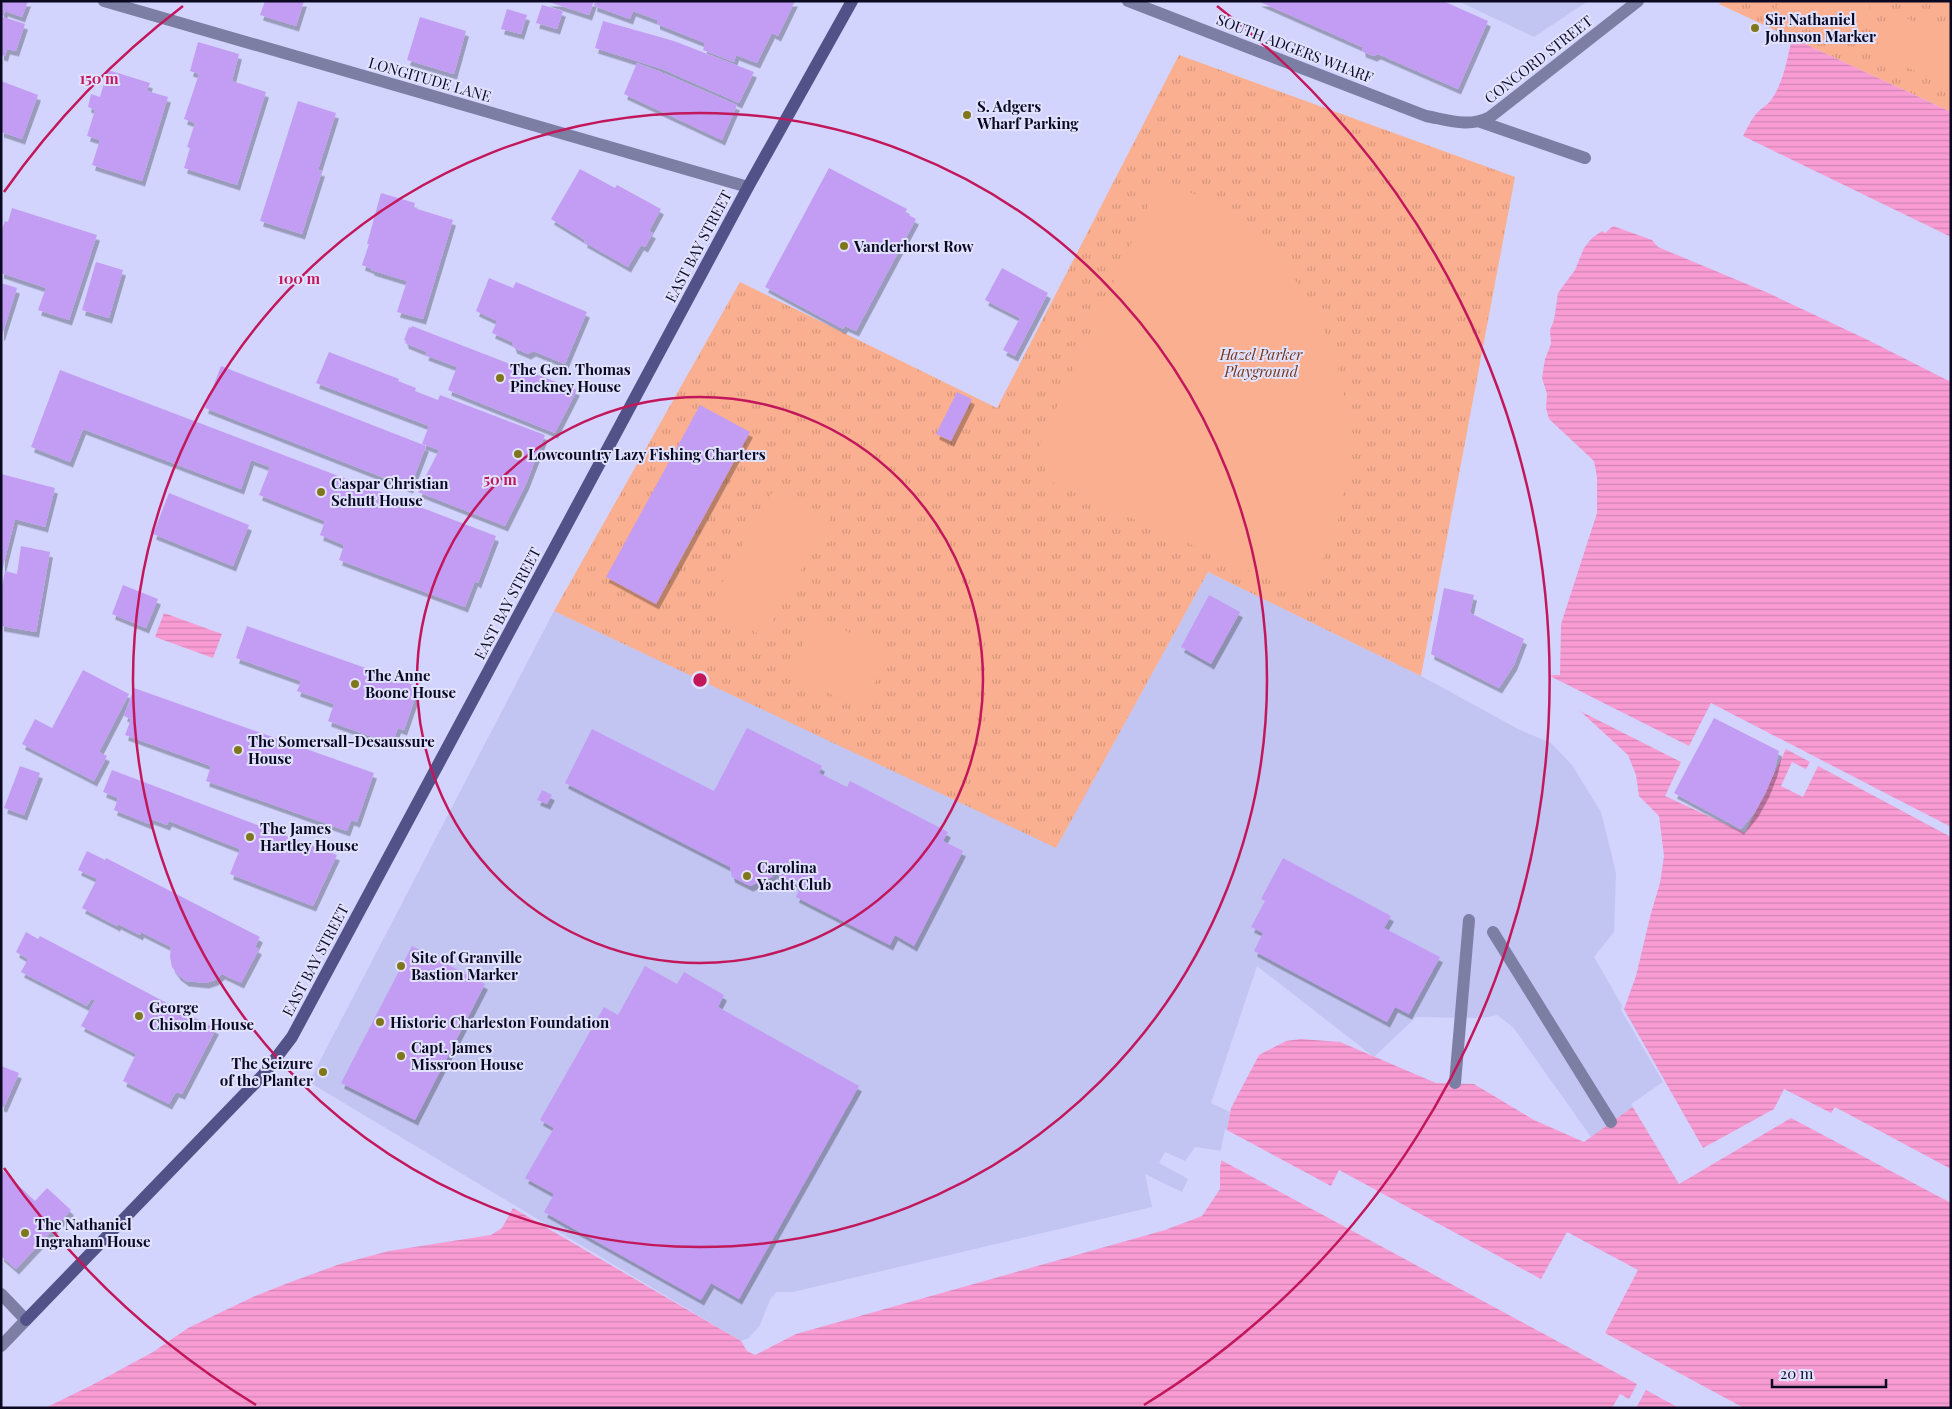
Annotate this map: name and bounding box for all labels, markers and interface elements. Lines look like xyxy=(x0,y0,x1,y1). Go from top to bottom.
street label: SOUTH ADGERS WHARF xyxy=(1214,9,1377,87)
place label: Sir Nathaniel Johnson Marker xyxy=(1764,9,1876,46)
street label: CONCORD STREET xyxy=(1480,10,1596,108)
marker: Sir Nathaniel Johnson Marker xyxy=(1749,22,1761,34)
street label: LONGITUDE LANE xyxy=(366,52,494,106)
text: 150 m xyxy=(79,68,119,88)
place label: S. Adgers Wharf Parking xyxy=(976,96,1079,133)
marker: S. Adgers Wharf Parking xyxy=(961,109,973,121)
street label: EAST BAY STREET xyxy=(660,186,736,306)
place label: Vanderhorst Row xyxy=(853,236,974,256)
marker: Vanderhorst Row xyxy=(838,240,850,252)
text: 100 m xyxy=(278,268,321,288)
park label: Hazel Parker Playground xyxy=(1219,344,1303,381)
place label: The Gen. Thomas Pinckney House xyxy=(510,359,631,396)
marker: The Gen. Thomas Pinckney House xyxy=(494,372,506,384)
place label: Lowcountry Lazy Fishing Charters xyxy=(528,444,766,464)
marker: Lowcountry Lazy Fishing Charters xyxy=(512,448,524,460)
text: 50 m xyxy=(483,469,517,489)
place label: Caspar Christian Schutt House xyxy=(331,473,449,510)
marker: Caspar Christian Schutt House xyxy=(315,486,327,498)
street label: EAST BAY STREET xyxy=(469,543,545,663)
place label: The Anne Boone House xyxy=(365,665,457,702)
centre of rings xyxy=(691,671,709,689)
marker: The Anne Boone House xyxy=(349,678,361,690)
place label: The Somersall-Desaussure House xyxy=(248,731,435,768)
marker: The Somersall-Desaussure House xyxy=(232,744,244,756)
place label: The James Hartley House xyxy=(260,818,359,855)
marker: The James Hartley House xyxy=(244,831,256,843)
place label: Carolina Yacht Club xyxy=(756,857,832,894)
marker: Carolina Yacht Club xyxy=(741,870,753,882)
street label: EAST BAY STREET xyxy=(277,900,353,1020)
place label: Site of Granville Bastion Marker xyxy=(411,947,522,984)
marker: Site of Granville Bastion Marker xyxy=(395,960,407,972)
place label: George Chisolm House xyxy=(149,997,255,1034)
marker: George Chisolm House xyxy=(133,1010,145,1022)
place label: Historic Charleston Foundation xyxy=(390,1012,610,1032)
marker: Historic Charleston Foundation xyxy=(374,1016,386,1028)
place label: Capt. James Missroon House xyxy=(411,1037,524,1074)
marker: Capt. James Missroon House xyxy=(395,1050,407,1062)
place label: The Seizure of the Planter xyxy=(220,1053,313,1090)
marker: The Seizure of the Planter xyxy=(317,1066,329,1078)
place label: The Nathaniel Ingraham House xyxy=(35,1214,151,1251)
marker: The Nathaniel Ingraham House xyxy=(19,1227,31,1239)
scale bar xyxy=(1772,1356,1886,1388)
text: 20 m xyxy=(1780,1363,1814,1383)

